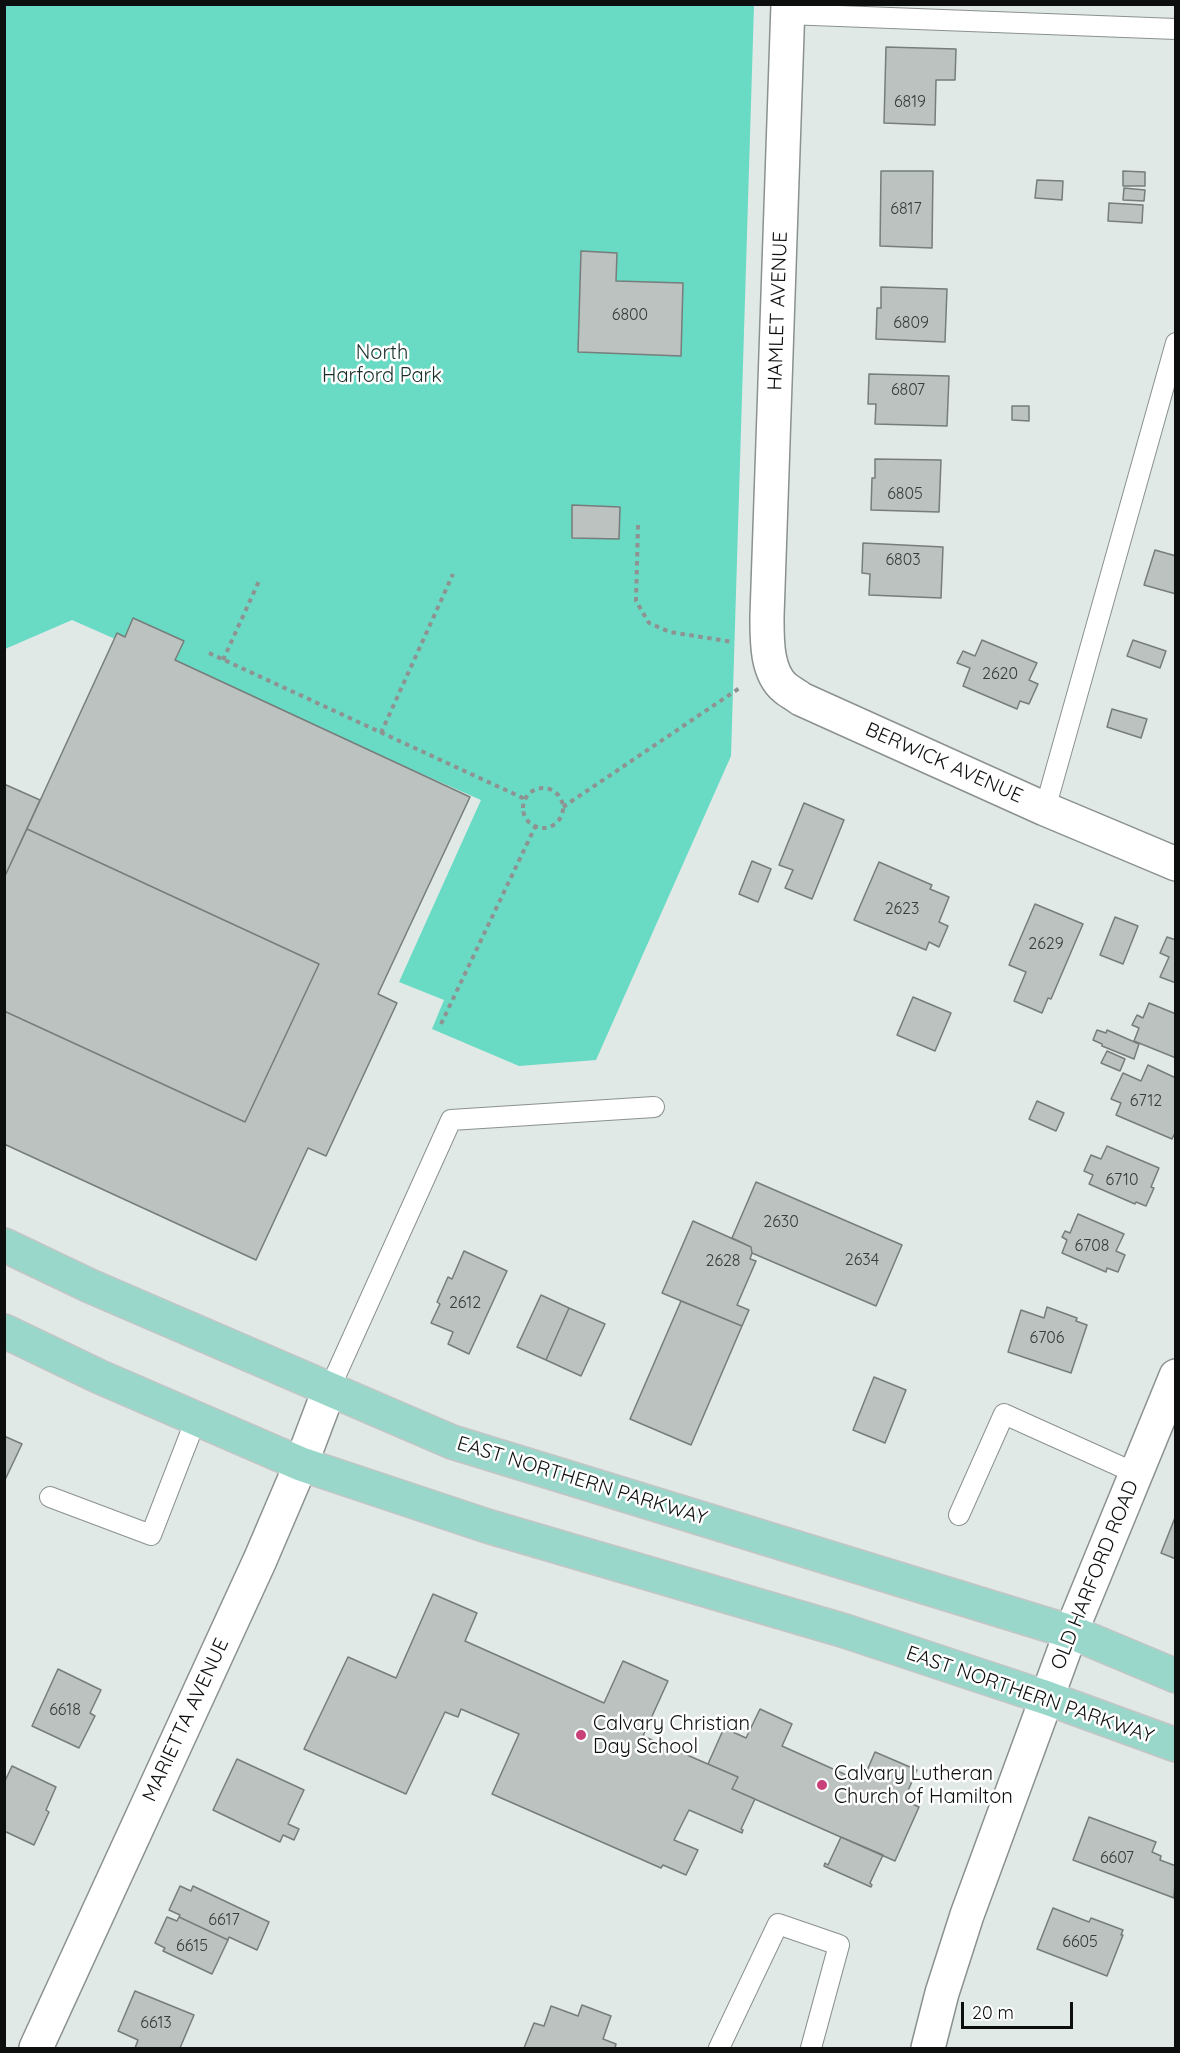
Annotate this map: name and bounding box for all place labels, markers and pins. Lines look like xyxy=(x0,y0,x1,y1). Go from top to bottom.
place label: Calvary Christian Day School xyxy=(593,1712,750,1759)
marker: Calvary Christian Day School xyxy=(574,1728,588,1742)
place label: Calvary Lutheran Church of Hamilton xyxy=(834,1762,1013,1809)
marker: Calvary Lutheran Church of Hamilton xyxy=(815,1778,829,1792)

